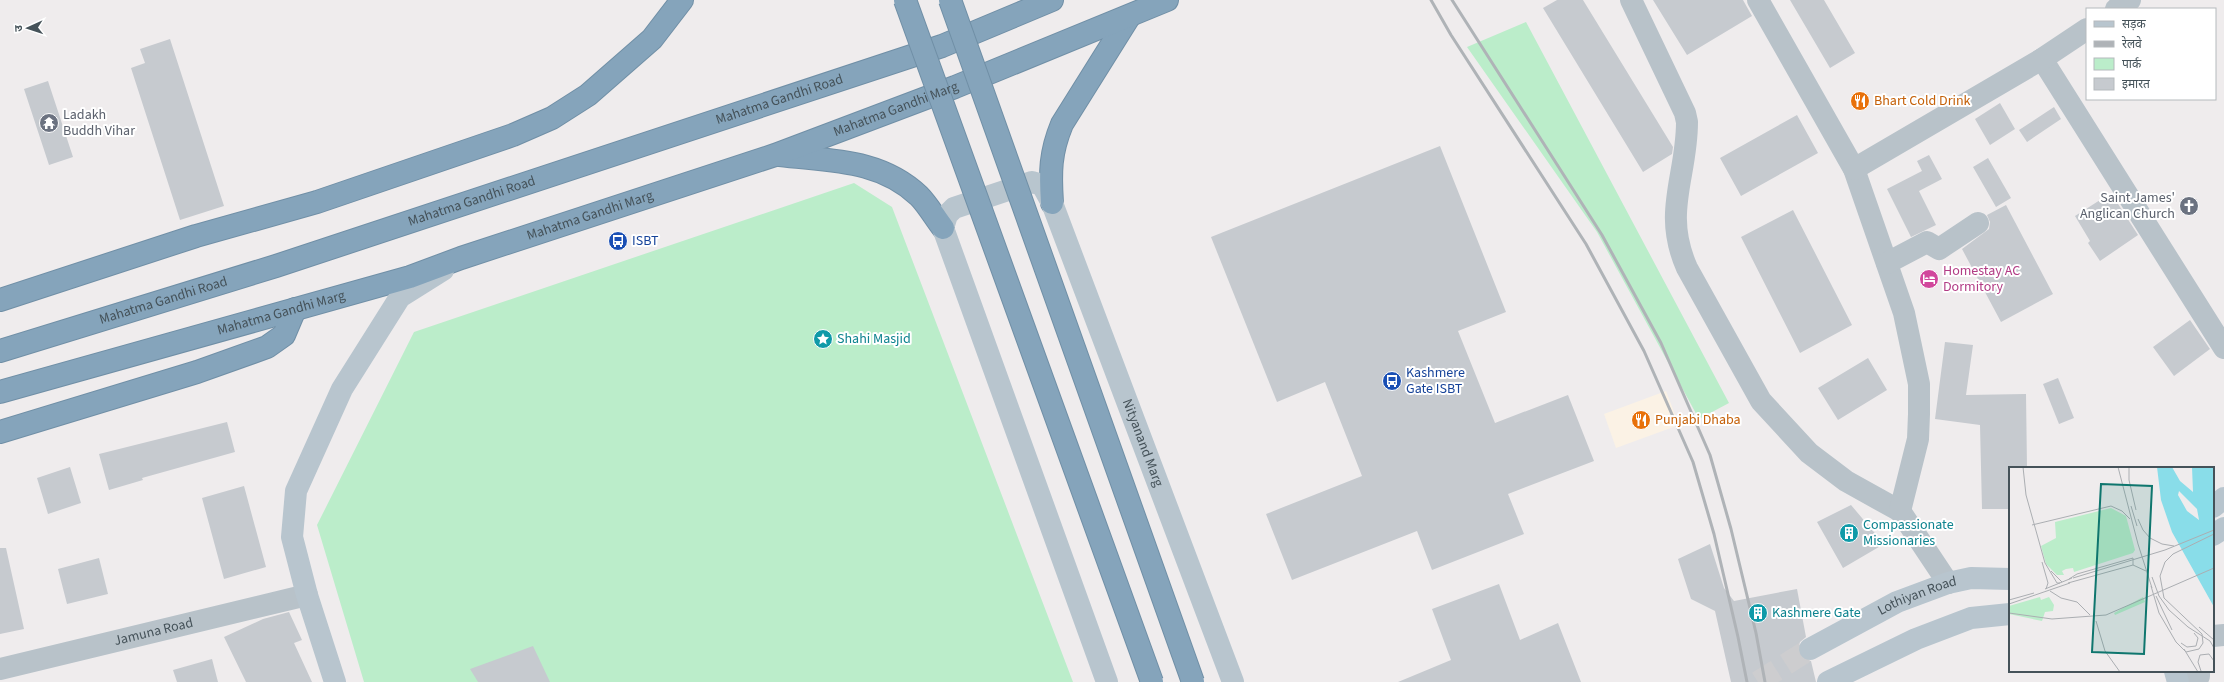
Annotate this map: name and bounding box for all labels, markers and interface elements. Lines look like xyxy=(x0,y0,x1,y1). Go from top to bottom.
north arrow xyxy=(8,8,48,48)
legend xyxy=(2086,8,2216,100)
text: सड़क xyxy=(2122,16,2147,33)
text: उ xyxy=(11,24,26,32)
text: रेलवे xyxy=(2122,36,2142,53)
text: पार्क xyxy=(2122,56,2142,73)
street label: Mahatma Gandhi Road xyxy=(713,69,846,130)
text: इमारत xyxy=(2122,76,2151,93)
street label: Mahatma Gandhi Marg xyxy=(831,77,961,142)
restaurant icon: Bhart Cold Drink xyxy=(1849,90,1871,112)
place label: Bhart Cold Drink xyxy=(1874,91,1971,111)
place label: Ladakh Buddh Vihar xyxy=(63,105,135,141)
temple icon: Ladakh Buddh Vihar xyxy=(38,112,60,134)
street label: Mahatma Gandhi Road xyxy=(405,171,538,232)
street label: Mahatma Gandhi Marg xyxy=(524,186,656,246)
place label: Saint James' Anglican Church xyxy=(2080,188,2175,224)
church icon: Saint James' Anglican Church xyxy=(2178,195,2200,217)
bus stop icon: ISBT xyxy=(607,230,629,252)
place label: ISBT xyxy=(632,231,659,251)
place label: Homestay AC Dormitory xyxy=(1943,261,2020,297)
hotel icon: Homestay AC Dormitory xyxy=(1918,268,1940,290)
street label: Mahatma Gandhi Road xyxy=(97,272,230,330)
street label: Mahatma Gandhi Marg xyxy=(215,286,347,341)
place icon: Shahi Masjid xyxy=(812,328,834,350)
place label: Shahi Masjid xyxy=(837,329,911,349)
place label: Kashmere Gate ISBT xyxy=(1406,363,1465,399)
bus stop icon: Kashmere Gate ISBT xyxy=(1381,370,1403,392)
street label: Nityanand Marg xyxy=(1117,396,1168,490)
restaurant icon: Punjabi Dhaba xyxy=(1630,409,1652,431)
place label: Punjabi Dhaba xyxy=(1655,410,1741,430)
inset map xyxy=(2009,467,2214,672)
place label: Compassionate Missionaries xyxy=(1863,515,1954,551)
building icon: Compassionate Missionaries xyxy=(1838,522,1860,544)
street label: Lothiyan Road xyxy=(1874,571,1958,621)
building icon: Kashmere Gate xyxy=(1747,602,1769,624)
place label: Kashmere Gate xyxy=(1772,603,1861,623)
street label: Jamuna Road xyxy=(112,613,195,651)

